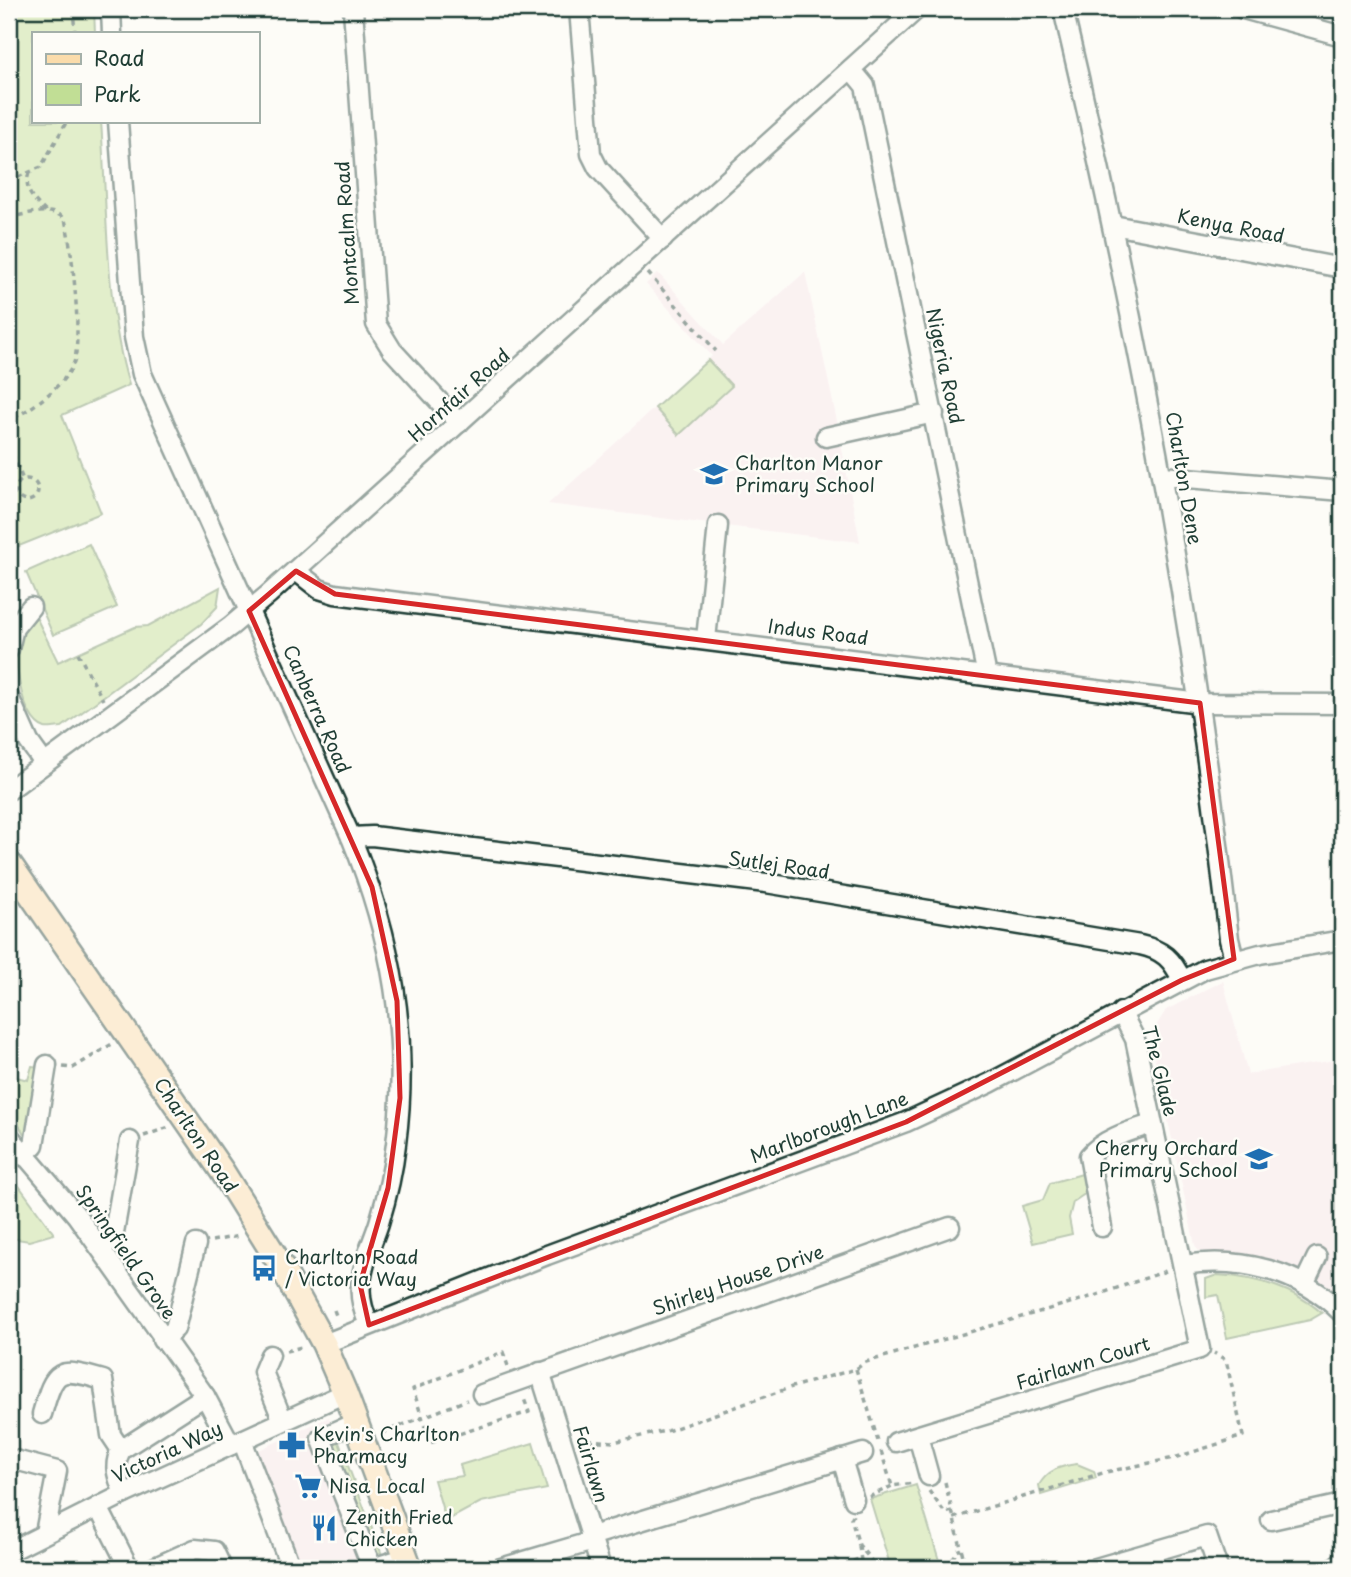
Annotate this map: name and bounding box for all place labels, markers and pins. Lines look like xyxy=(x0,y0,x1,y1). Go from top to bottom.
place label: Charlton Manor Primary School xyxy=(735,448,883,498)
school or university icon: Charlton Manor Primary School xyxy=(699,459,729,489)
place label: Cherry Orchard Primary School xyxy=(1095,1133,1238,1183)
school or university icon: Cherry Orchard Primary School xyxy=(1244,1144,1274,1174)
place label: Charlton Road / Victoria Way xyxy=(285,1242,418,1292)
bus stop icon: Charlton Road / Victoria Way xyxy=(249,1253,279,1283)
place label: Kevin's Charlton Pharmacy xyxy=(313,1419,460,1469)
pharmacy icon: Kevin's Charlton Pharmacy xyxy=(277,1430,307,1460)
supermarket icon: Nisa Local xyxy=(293,1471,323,1501)
place label: Nisa Local xyxy=(329,1471,426,1499)
place label: Zenith Fried Chicken xyxy=(345,1502,453,1552)
restaurant icon: Zenith Fried Chicken xyxy=(309,1513,339,1543)

